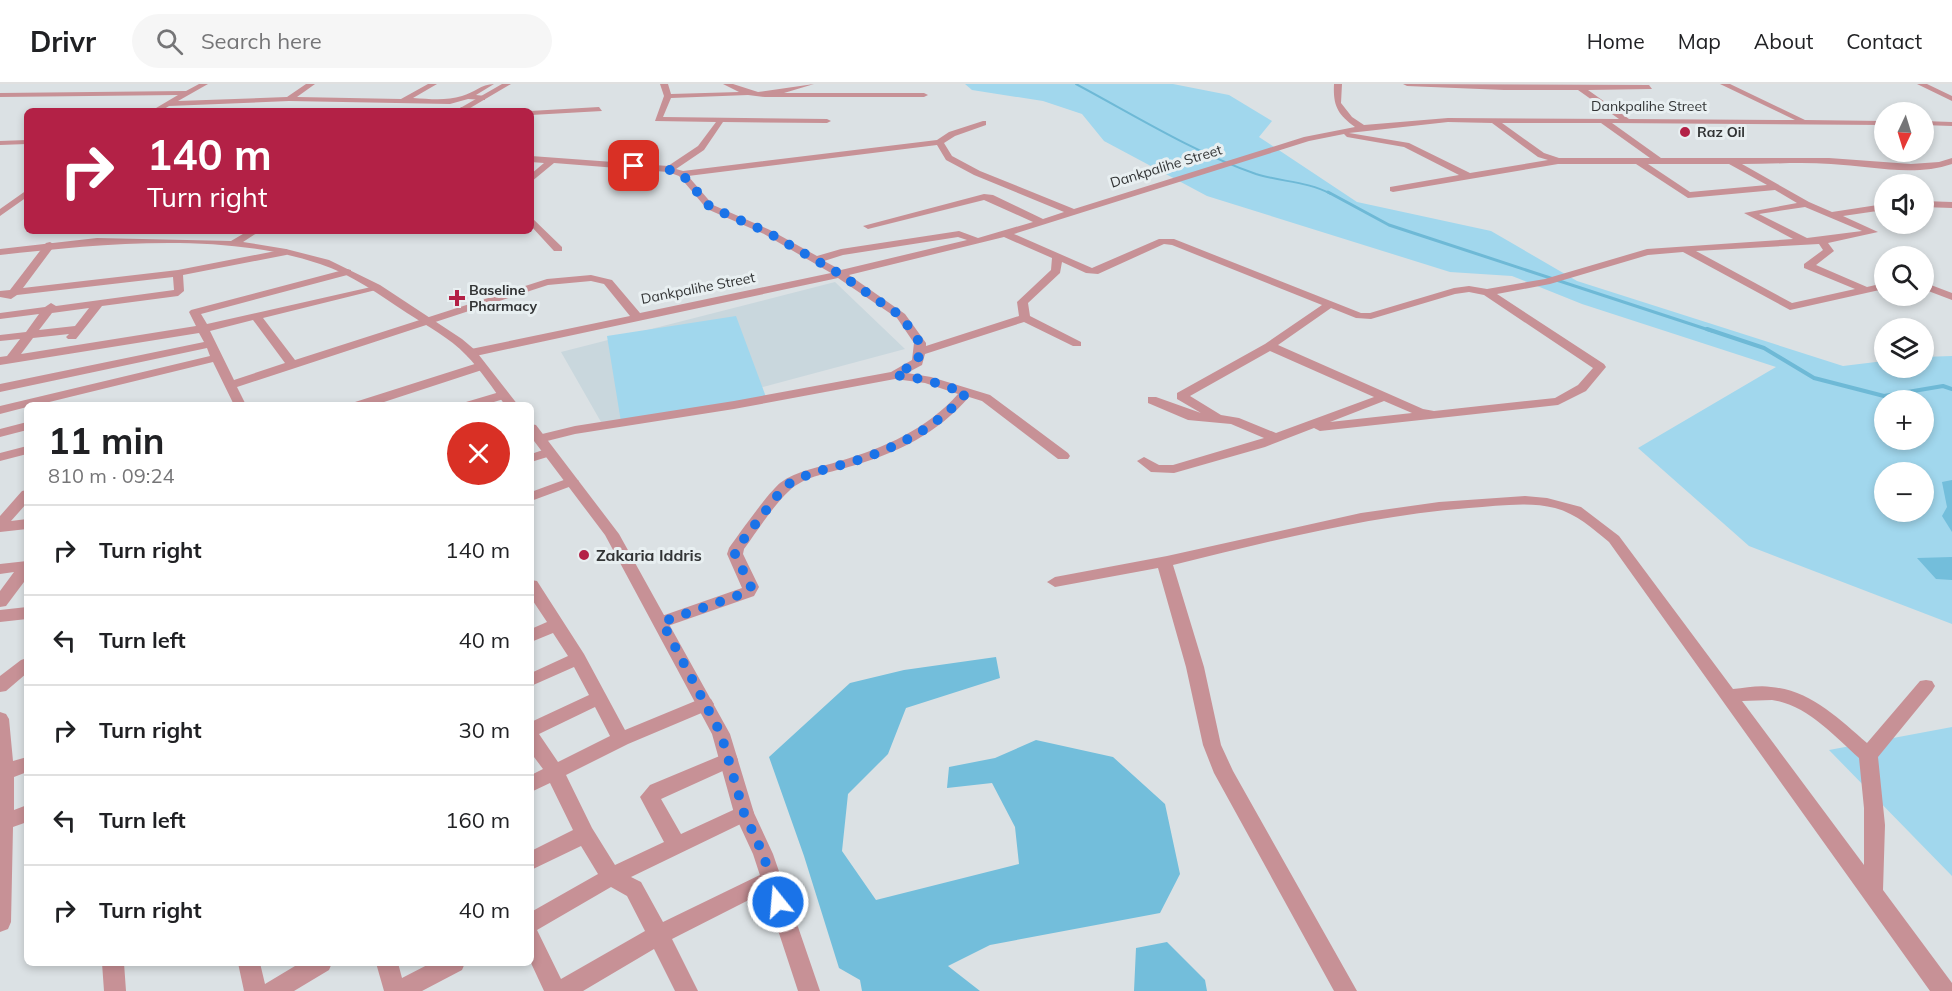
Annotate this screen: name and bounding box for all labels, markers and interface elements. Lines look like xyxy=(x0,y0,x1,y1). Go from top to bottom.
search box xyxy=(132,14,552,68)
text: Drivr xyxy=(30,24,96,59)
icon: search xyxy=(153,25,186,58)
text: Search here xyxy=(201,27,322,55)
text: Home xyxy=(1587,28,1645,54)
text: Map xyxy=(1678,28,1721,54)
text: About xyxy=(1754,28,1813,54)
text: Contact xyxy=(1846,28,1922,54)
street label: Dankpalihe Street xyxy=(1591,97,1707,115)
north arrow xyxy=(1874,102,1934,162)
map controls xyxy=(1874,102,1934,522)
place label: Raz Oil xyxy=(1697,123,1745,141)
marker: Raz Oil xyxy=(1678,125,1692,139)
text: 140 m xyxy=(147,128,272,181)
icon: right xyxy=(48,132,126,210)
pin xyxy=(608,140,659,191)
street label: Dankpalihe Street xyxy=(1108,140,1224,192)
icon: arrive xyxy=(617,149,650,182)
button: sound xyxy=(1874,174,1934,234)
text: Turn right xyxy=(147,180,267,214)
button: search xyxy=(1874,246,1934,306)
street label: Dankpalihe Street xyxy=(639,268,757,308)
place label: Baseline Pharmacy xyxy=(469,281,537,315)
marker: Baseline Pharmacy xyxy=(450,291,464,305)
button: layers xyxy=(1874,318,1934,378)
button: + xyxy=(1874,390,1934,450)
text: 11 min xyxy=(48,418,165,463)
button: close xyxy=(447,422,510,485)
button: − xyxy=(1874,462,1934,522)
text: 810 m · 09:24 xyxy=(48,463,174,488)
icon: right xyxy=(48,534,81,567)
text: Turn right xyxy=(99,536,202,564)
text: 140 m xyxy=(445,536,510,564)
place label: Zakaria Iddris xyxy=(596,545,702,565)
marker: Zakaria Iddris xyxy=(577,548,591,562)
icon: left xyxy=(48,624,81,657)
text: Turn left xyxy=(99,626,186,654)
text: 40 m xyxy=(459,626,510,654)
icon: right xyxy=(48,714,81,747)
text: Turn right xyxy=(99,716,202,744)
text: 30 m xyxy=(459,716,510,744)
icon: left xyxy=(48,804,81,837)
text: Turn left xyxy=(99,806,186,834)
text: 160 m xyxy=(445,806,510,834)
position arrow xyxy=(746,870,810,934)
icon: right xyxy=(48,894,81,927)
text: Turn right xyxy=(99,896,202,924)
text: 40 m xyxy=(459,896,510,924)

